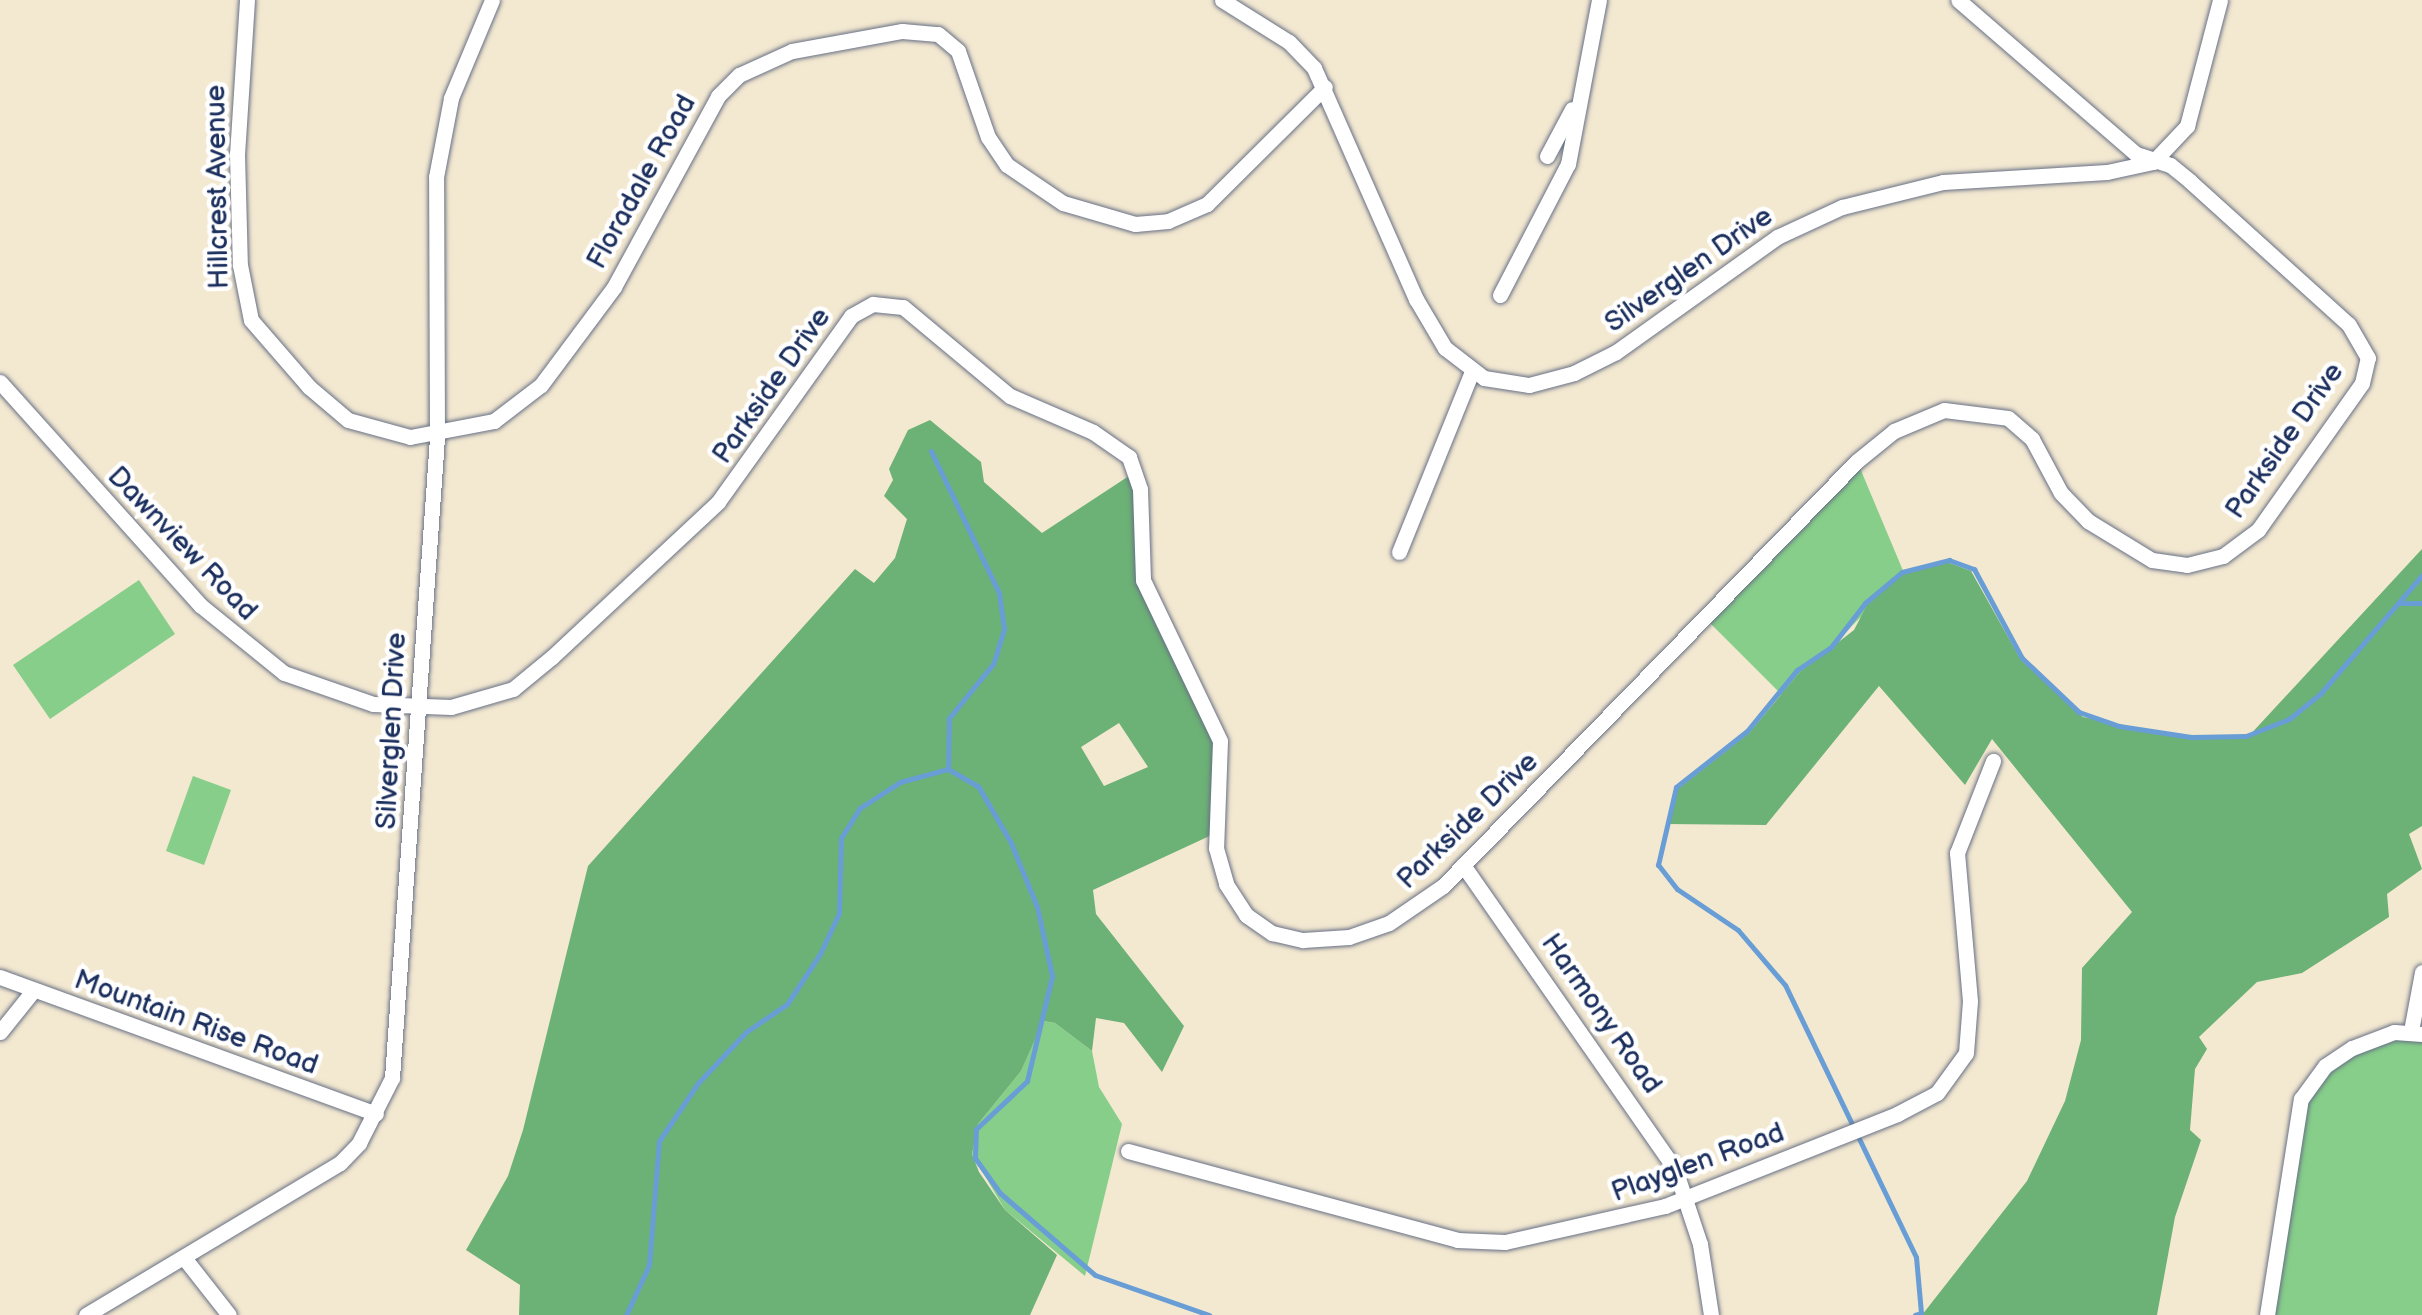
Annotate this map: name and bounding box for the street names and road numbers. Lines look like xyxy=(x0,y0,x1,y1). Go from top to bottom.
street label: Hillcrest Avenue xyxy=(199,85,237,289)
street label: Floradale Road xyxy=(580,89,704,275)
street label: Silverglen Drive xyxy=(1599,200,1779,340)
street label: Parkside Drive xyxy=(706,302,838,470)
street label: Parkside Drive xyxy=(2219,357,2351,525)
street label: Dawnview Road xyxy=(100,460,264,628)
street label: Silverglen Drive xyxy=(370,632,414,830)
street label: Parkside Drive xyxy=(1391,745,1545,897)
street label: Harmony Road xyxy=(1533,927,1669,1101)
street label: Mountain Rise Road xyxy=(70,963,322,1083)
street label: Playglen Road xyxy=(1607,1116,1789,1210)

